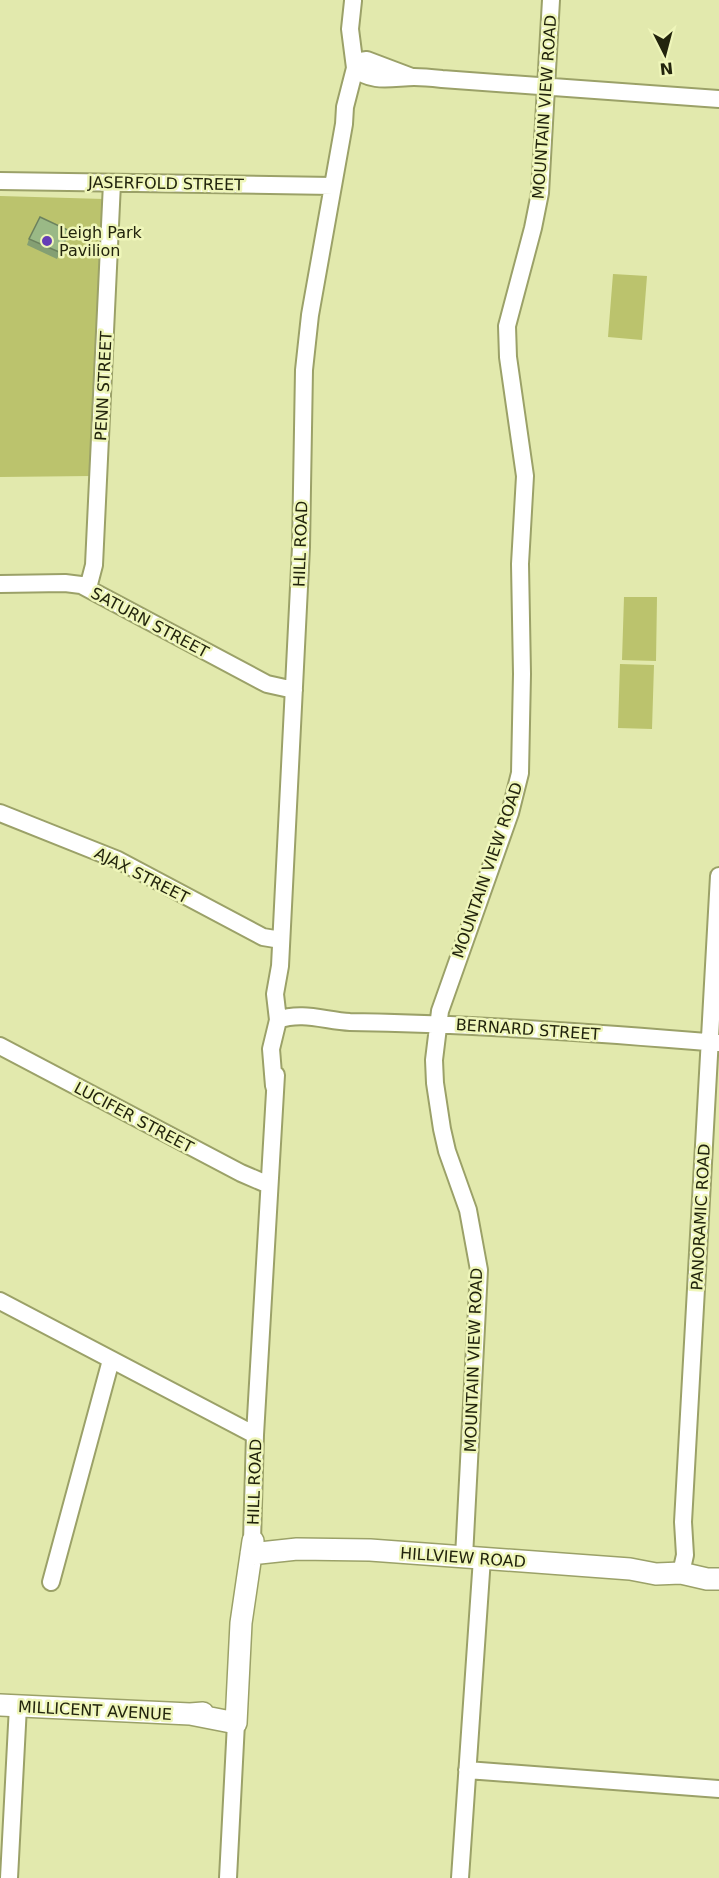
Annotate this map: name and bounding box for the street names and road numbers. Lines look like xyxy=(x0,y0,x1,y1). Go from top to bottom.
street label: MOUNTAIN VIEW ROAD xyxy=(529,14,560,200)
street label: JASERFOLD STREET xyxy=(87,173,244,194)
street label: PENN STREET xyxy=(91,330,116,441)
street label: HILL ROAD xyxy=(289,501,312,588)
street label: SATURN STREET xyxy=(88,583,212,662)
street label: MOUNTAIN VIEW ROAD xyxy=(448,780,527,961)
street label: AJAX STREET xyxy=(91,844,192,907)
street label: BERNARD STREET xyxy=(455,1015,601,1044)
street label: LUCIFER STREET xyxy=(71,1078,197,1157)
street label: PANORAMIC ROAD xyxy=(687,1143,714,1291)
street label: MOUNTAIN VIEW ROAD xyxy=(461,1267,486,1453)
street label: HILL ROAD xyxy=(243,1439,266,1526)
street label: HILLVIEW ROAD xyxy=(399,1544,527,1571)
street label: MILLICENT AVENUE xyxy=(18,1697,172,1724)

